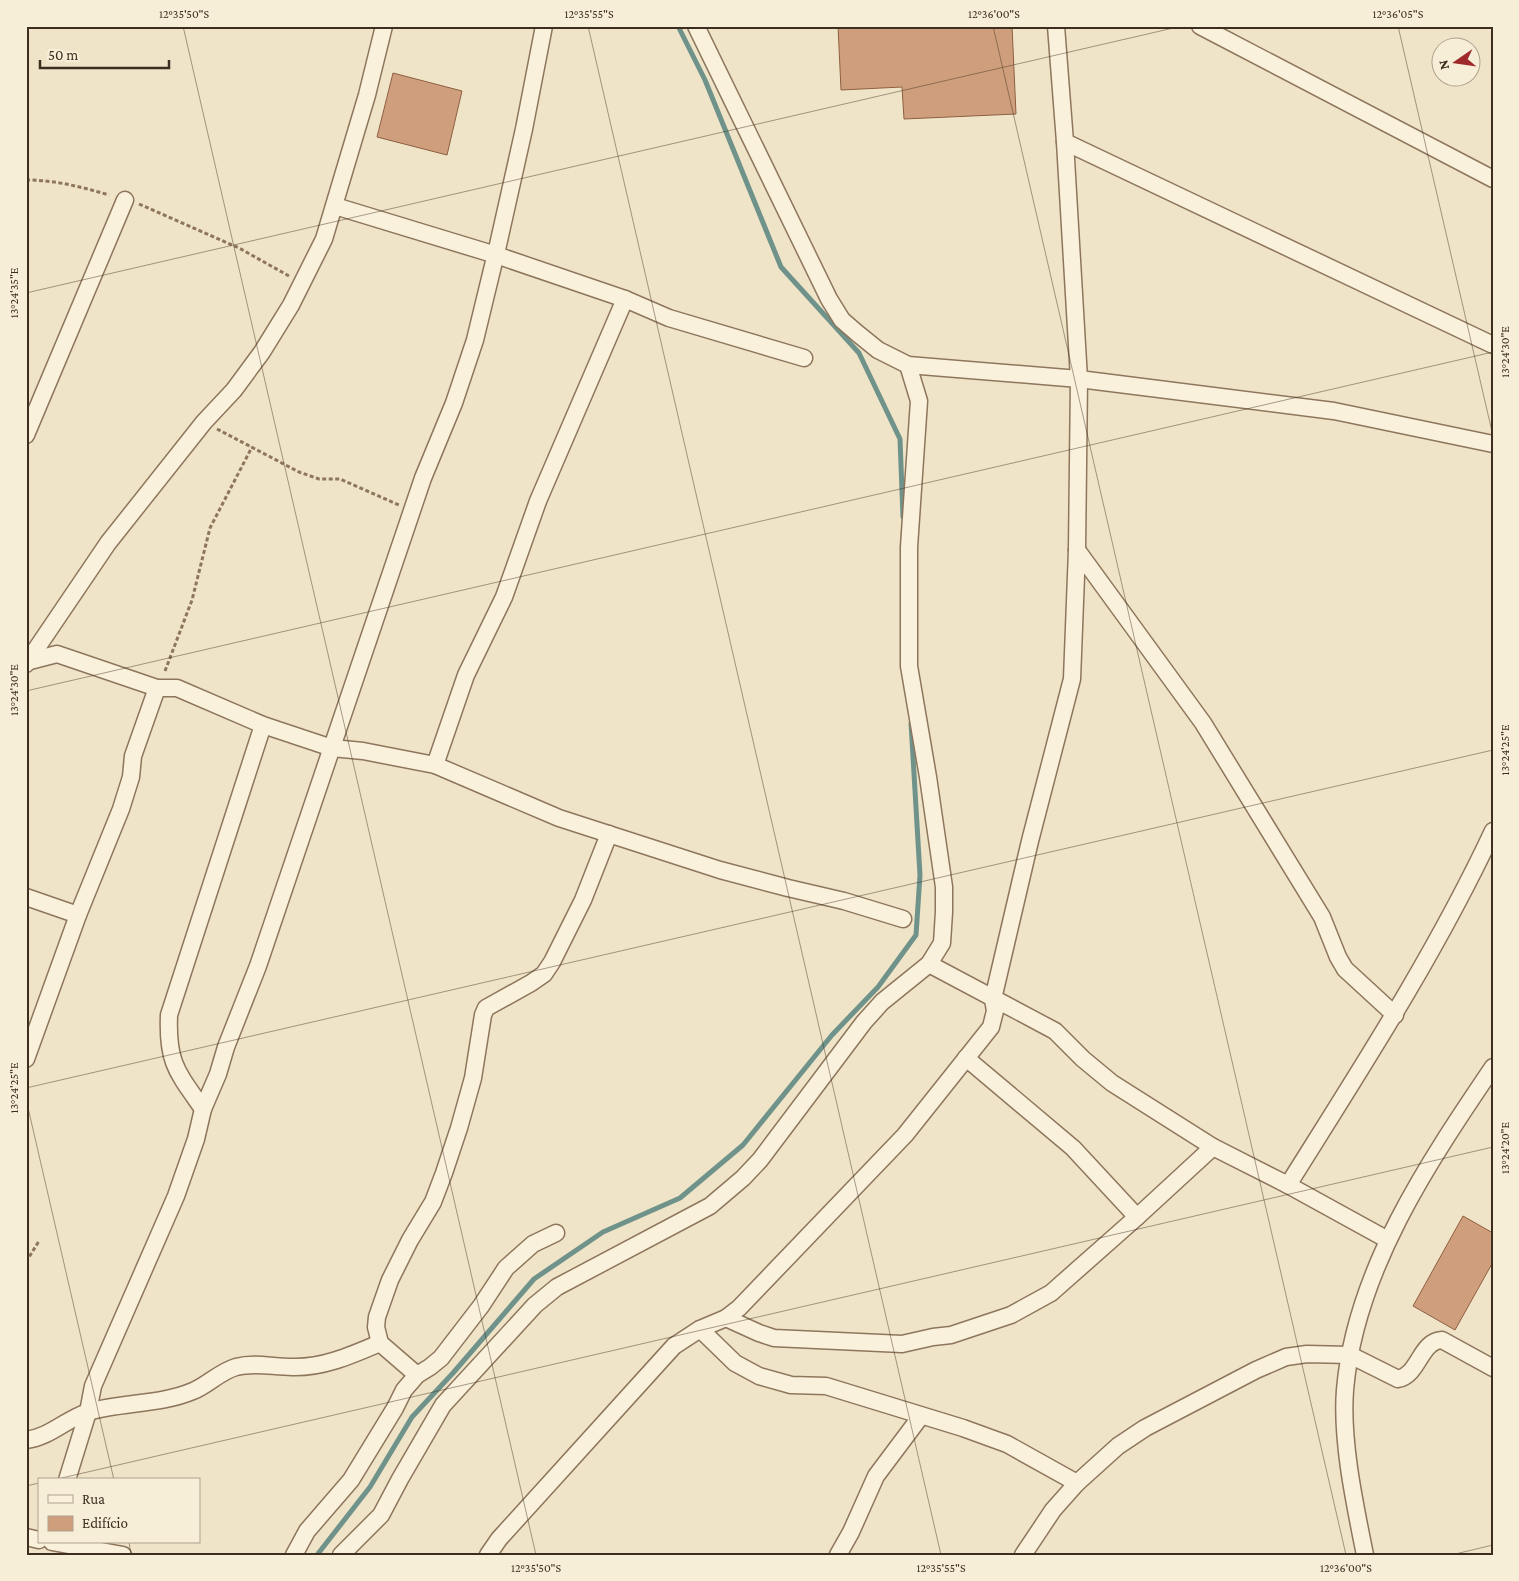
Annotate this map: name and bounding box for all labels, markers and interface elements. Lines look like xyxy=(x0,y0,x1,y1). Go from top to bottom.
text: 12°35'50"S xyxy=(159,7,209,21)
text: 12°35'55"S xyxy=(565,7,614,21)
text: 12°36'00"S xyxy=(968,7,1020,21)
text: 12°36'05"S xyxy=(1373,7,1424,21)
scale bar xyxy=(40,38,169,70)
north arrow xyxy=(1432,38,1482,88)
text: 50 m xyxy=(48,47,78,63)
text: N xyxy=(1434,58,1452,71)
text: 13°24'35"E xyxy=(7,267,21,318)
text: 13°24'30"E xyxy=(1498,326,1512,378)
text: 13°24'30"E xyxy=(7,664,21,716)
text: 13°24'25"E xyxy=(1498,724,1512,775)
text: 13°24'25"E xyxy=(7,1062,21,1113)
text: 13°24'20"E xyxy=(1498,1122,1512,1174)
legend xyxy=(38,1478,200,1544)
text: Rua xyxy=(82,1491,105,1507)
text: Edifício xyxy=(82,1515,128,1531)
text: 12°35'50"S xyxy=(511,1561,561,1575)
text: 12°35'55"S xyxy=(917,1561,966,1575)
text: 12°36'00"S xyxy=(1320,1561,1372,1575)

